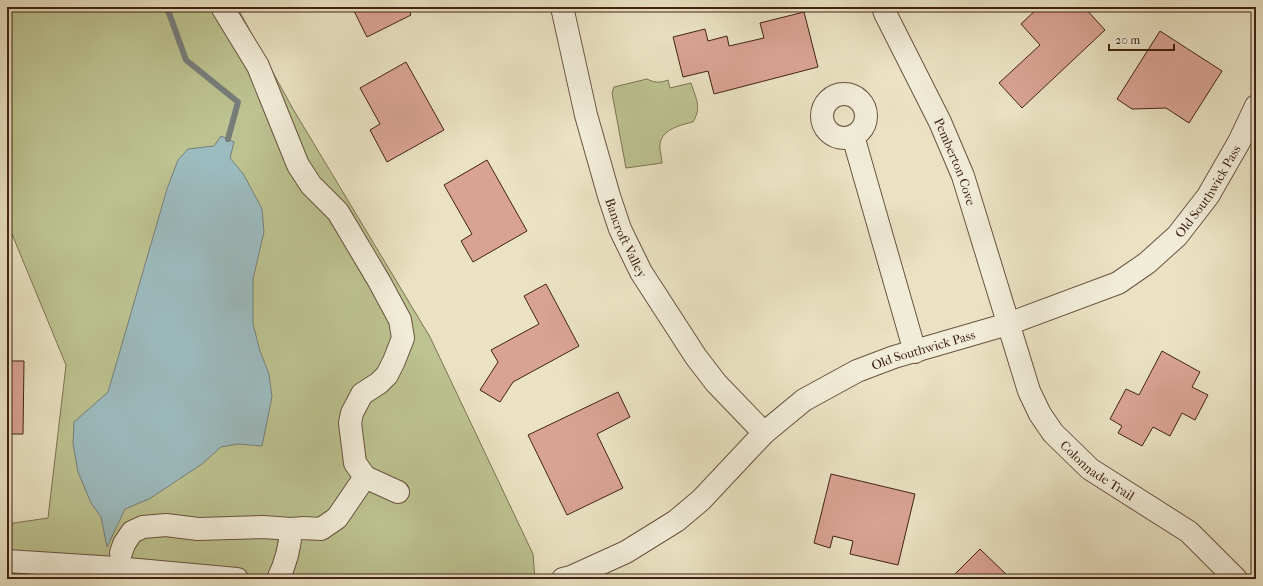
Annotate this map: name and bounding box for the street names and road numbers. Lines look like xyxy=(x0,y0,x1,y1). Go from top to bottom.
street label: Pemberton Cove xyxy=(932,115,979,208)
street label: Old Southwick Pass xyxy=(1171,142,1243,240)
street label: Bancroft Valley xyxy=(603,196,651,281)
street label: Old Southwick Pass xyxy=(869,326,977,372)
street label: Colonnade Trail xyxy=(1058,437,1138,503)

